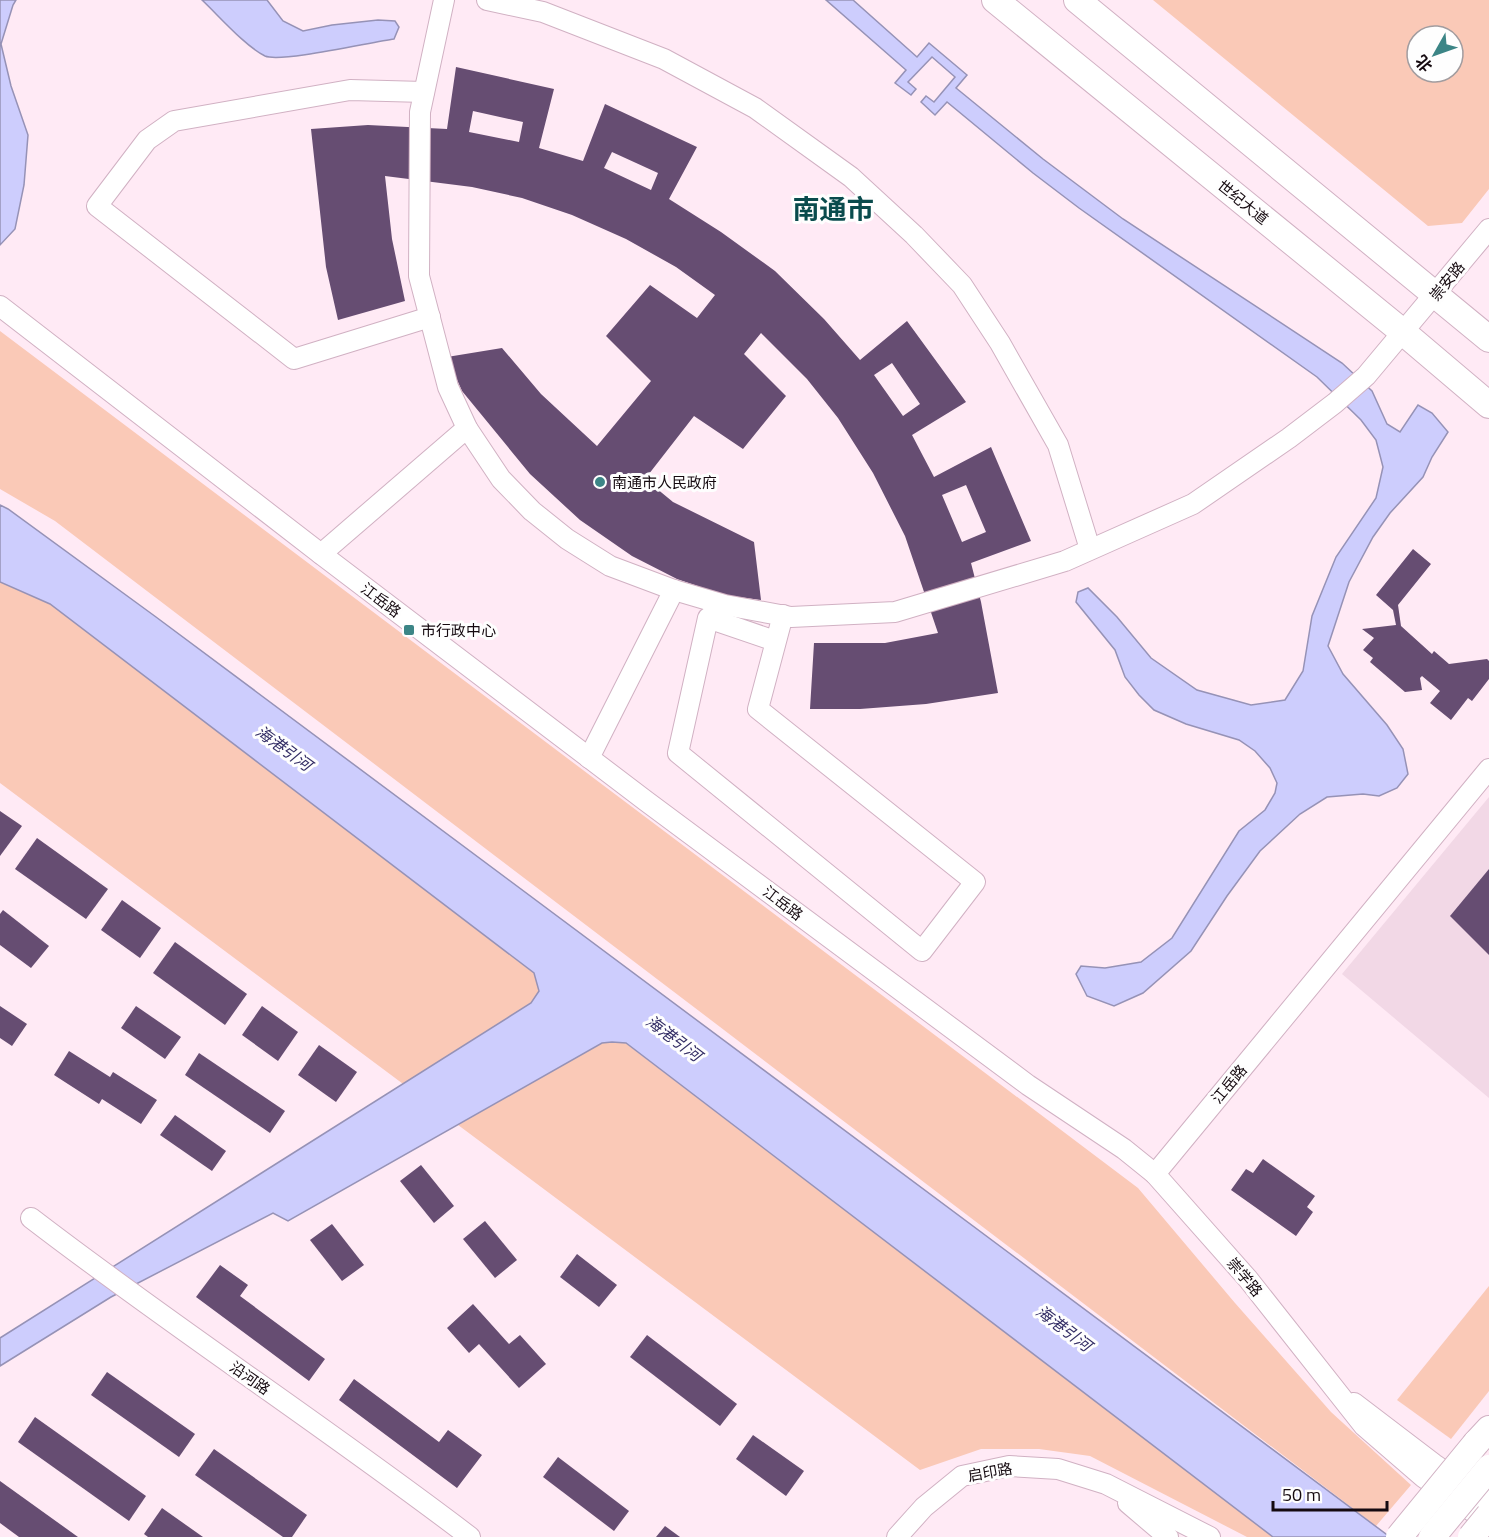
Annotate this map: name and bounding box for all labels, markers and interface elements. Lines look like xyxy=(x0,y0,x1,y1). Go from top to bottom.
north arrow xyxy=(1405,24,1465,84)
text: 北 xyxy=(1409,50,1438,77)
street label: 世纪大道 xyxy=(1212,174,1274,230)
district label: 南通市 xyxy=(793,188,874,229)
street label: 崇安路 xyxy=(1424,256,1470,306)
place label: 南通市人民政府 xyxy=(612,471,717,494)
marker: 南通市人民政府 xyxy=(593,475,607,489)
street label: 江岳路 xyxy=(356,577,406,623)
place label: 市行政中心 xyxy=(421,619,496,642)
marker: 市行政中心 xyxy=(402,623,416,637)
water label: 海港引河 xyxy=(251,719,319,778)
street label: 江岳路 xyxy=(758,880,808,926)
water label: 海港引河 xyxy=(641,1009,709,1069)
street label: 江岳路 xyxy=(1206,1059,1252,1109)
street label: 崇学路 xyxy=(1222,1252,1268,1302)
water label: 海港引河 xyxy=(1031,1299,1099,1359)
street label: 沿河路 xyxy=(225,1356,275,1400)
street label: 启印路 xyxy=(966,1457,1014,1487)
scale bar xyxy=(1273,1474,1387,1512)
text: 50 m xyxy=(1282,1481,1321,1508)

